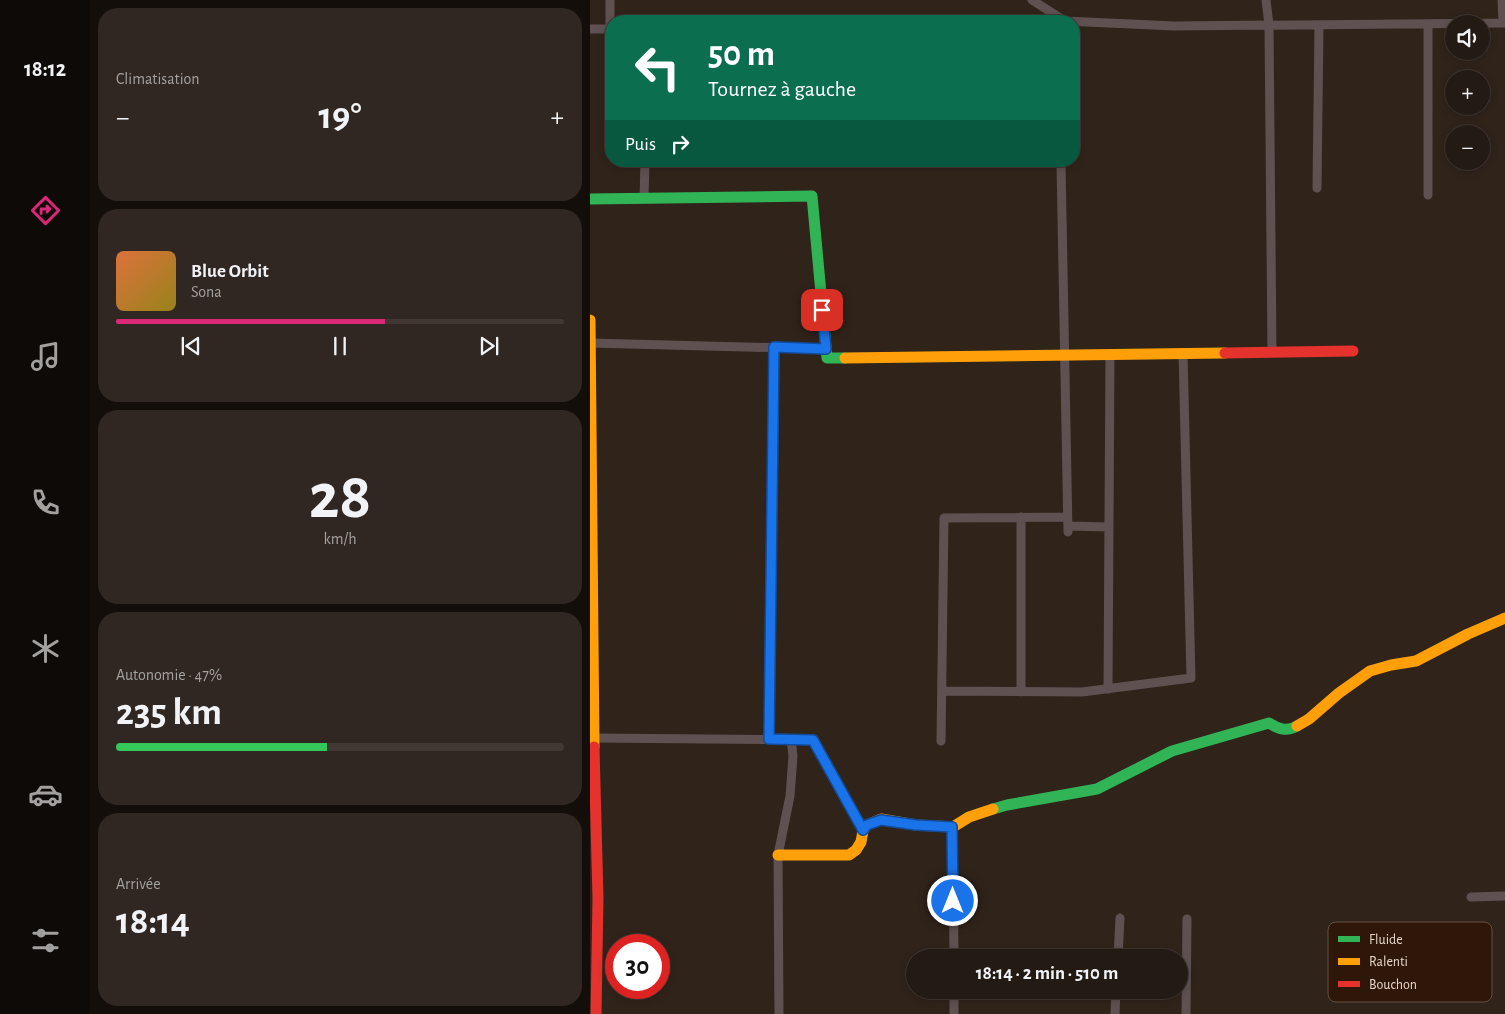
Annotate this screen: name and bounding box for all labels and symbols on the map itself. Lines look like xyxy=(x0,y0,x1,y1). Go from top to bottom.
pin xyxy=(801,289,843,331)
position arrow xyxy=(926,874,978,926)
legend xyxy=(1328,922,1492,1002)
text: Fluide xyxy=(1369,933,1403,947)
speed limit sign: 30 xyxy=(605,934,670,999)
text: Ralenti xyxy=(1369,955,1408,969)
text: Bouchon xyxy=(1369,978,1417,992)

